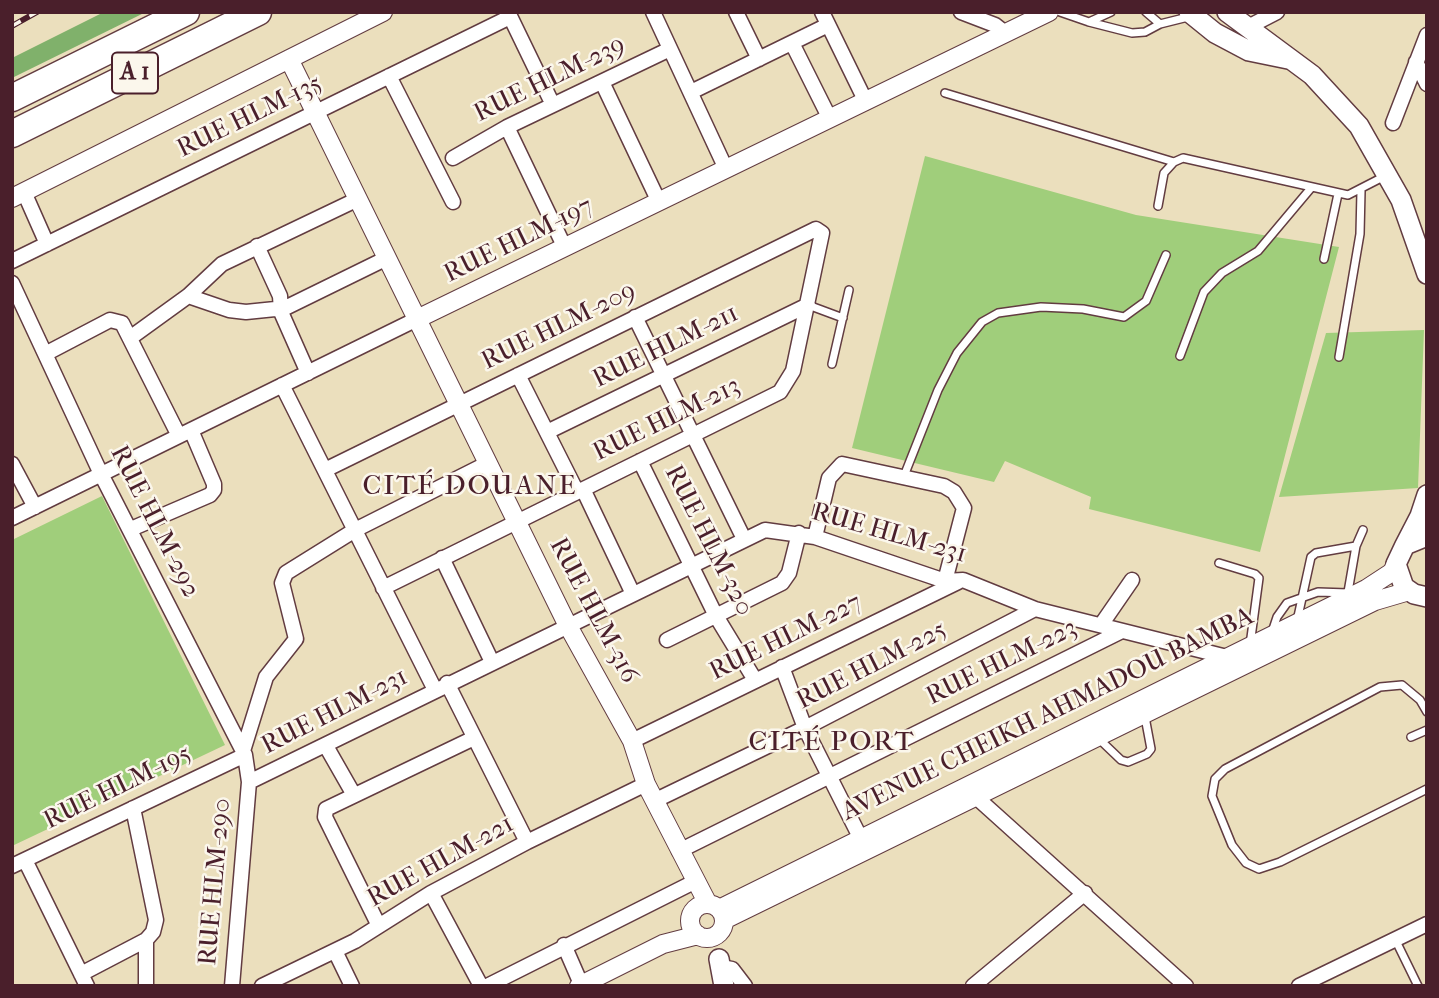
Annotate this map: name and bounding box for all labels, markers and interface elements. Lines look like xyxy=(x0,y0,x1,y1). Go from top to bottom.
street label: RUE HLM-239 xyxy=(469,30,631,130)
road number: A 1 xyxy=(112,52,158,94)
street label: RUE HLM-135 xyxy=(172,68,328,166)
street label: RUE HLM-197 xyxy=(439,192,599,290)
street label: RUE HLM-209 xyxy=(477,276,641,378)
street label: RUE HLM-211 xyxy=(588,298,744,396)
street label: RUE HLM-213 xyxy=(588,371,746,469)
street label: RUE HLM-292 xyxy=(102,441,206,603)
street label: RUE HLM-320 xyxy=(657,461,759,621)
district label: CITÉ DOUANE xyxy=(364,470,576,504)
street label: RUE HLM-231 xyxy=(808,497,970,571)
street label: RUE HLM-316 xyxy=(542,533,644,689)
street label: RUE HLM-227 xyxy=(705,588,867,688)
street label: AVENUE CHEIKH AHMADOU BAMBA xyxy=(837,601,1259,829)
street label: RUE HLM-223 xyxy=(922,613,1082,713)
street label: RUE HLM-225 xyxy=(792,615,952,717)
street label: RUE HLM-231 xyxy=(257,662,413,762)
district label: CITÉ PORT xyxy=(750,726,914,760)
street label: RUE HLM-195 xyxy=(39,739,197,837)
street label: RUE HLM-290 xyxy=(193,797,239,967)
street label: RUE HLM-221 xyxy=(362,809,520,915)

